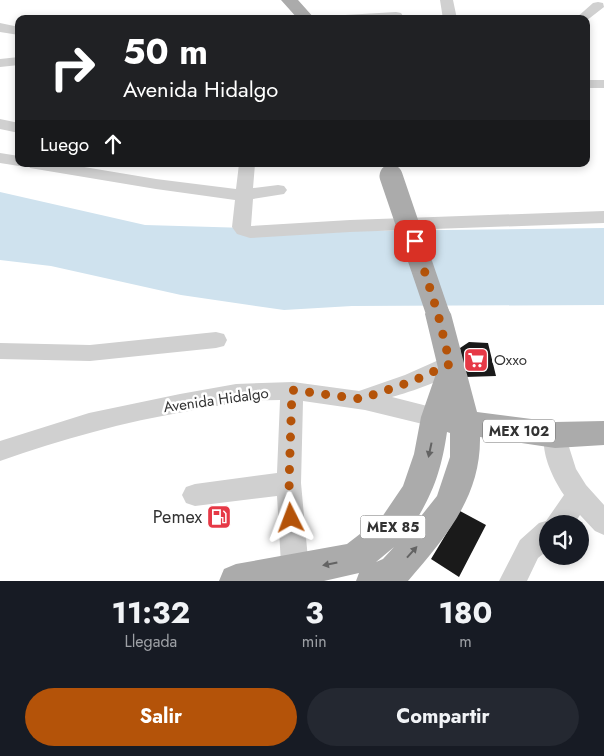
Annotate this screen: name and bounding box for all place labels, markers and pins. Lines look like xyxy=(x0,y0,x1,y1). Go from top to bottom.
pin xyxy=(394,220,436,262)
supermarket icon: Oxxo xyxy=(463,347,489,373)
place label: Oxxo xyxy=(494,349,527,371)
place label: Pemex xyxy=(153,504,202,530)
fuel station icon: Pemex xyxy=(206,504,232,530)

